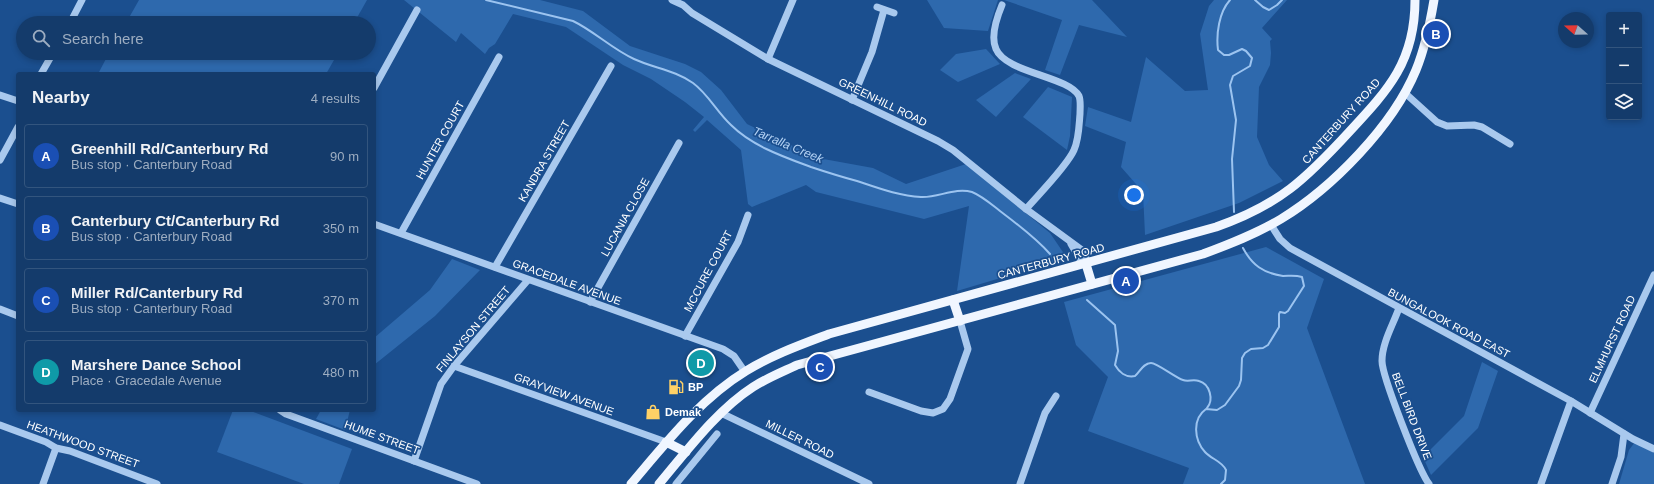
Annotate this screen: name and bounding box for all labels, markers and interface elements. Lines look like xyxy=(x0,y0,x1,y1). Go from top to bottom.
north arrow xyxy=(1558,12,1594,48)
map controls xyxy=(1606,12,1642,120)
button: + xyxy=(1606,12,1642,48)
search box xyxy=(16,16,376,60)
pin: B xyxy=(1423,19,1449,49)
icon: search xyxy=(30,27,52,49)
text: Search here xyxy=(62,30,144,47)
button: − xyxy=(1606,48,1642,84)
street label: GREENHILL ROAD xyxy=(837,75,929,129)
street label: CANTERBURY ROAD xyxy=(1300,76,1382,166)
button: layers xyxy=(1606,84,1642,120)
text: Nearby xyxy=(32,88,90,107)
text: 4 results xyxy=(311,91,360,106)
street label: HUNTER COURT xyxy=(413,98,467,181)
street label: KANDRA STREET xyxy=(516,118,572,204)
water label: Tarralla Creek xyxy=(751,124,826,166)
text: Greenhill Rd/Canterbury Rd xyxy=(71,140,269,157)
text: A xyxy=(41,149,51,164)
text: 90 m xyxy=(330,149,359,164)
text: Bus stop · Canterbury Road xyxy=(71,157,232,172)
street label: LUCANIA CLOSE xyxy=(599,176,651,258)
your location xyxy=(1124,185,1144,205)
text: Canterbury Ct/Canterbury Rd xyxy=(71,212,279,229)
text: B xyxy=(41,221,51,236)
text: 350 m xyxy=(323,221,359,236)
street label: MCCURE COURT xyxy=(682,228,735,314)
text: Bus stop · Canterbury Road xyxy=(71,229,232,244)
street label: CANTERBURY ROAD xyxy=(996,241,1106,281)
street label: GRACEDALE AVENUE xyxy=(511,257,623,307)
pin: A xyxy=(1113,266,1139,296)
text: Miller Rd/Canterbury Rd xyxy=(71,284,243,301)
street label: FINLAYSON STREET xyxy=(434,284,512,374)
street label: BUNGALOOK ROAD EAST xyxy=(1386,286,1512,360)
text: C xyxy=(41,293,51,308)
text: 370 m xyxy=(323,293,359,308)
street label: ELMHURST ROAD xyxy=(1586,293,1638,385)
text: Bus stop · Canterbury Road xyxy=(71,301,232,316)
pin: D xyxy=(688,348,714,378)
pin: C xyxy=(807,352,833,382)
text: Marshere Dance School xyxy=(71,356,241,373)
text: D xyxy=(41,365,51,380)
text: 480 m xyxy=(323,365,359,380)
street label: GRAYVIEW AVENUE xyxy=(512,370,616,418)
street label: BELL BIRD DRIVE xyxy=(1390,371,1434,461)
text: Place · Gracedale Avenue xyxy=(71,373,222,388)
fuel station icon: BP xyxy=(667,378,685,396)
place label: BP xyxy=(688,381,703,393)
shop icon: Demak xyxy=(644,403,662,421)
place label: Demak xyxy=(665,406,702,418)
street label: MILLER ROAD xyxy=(764,417,836,461)
street label: HEATHWOOD STREET xyxy=(25,418,141,470)
street label: HUME STREET xyxy=(343,418,421,456)

